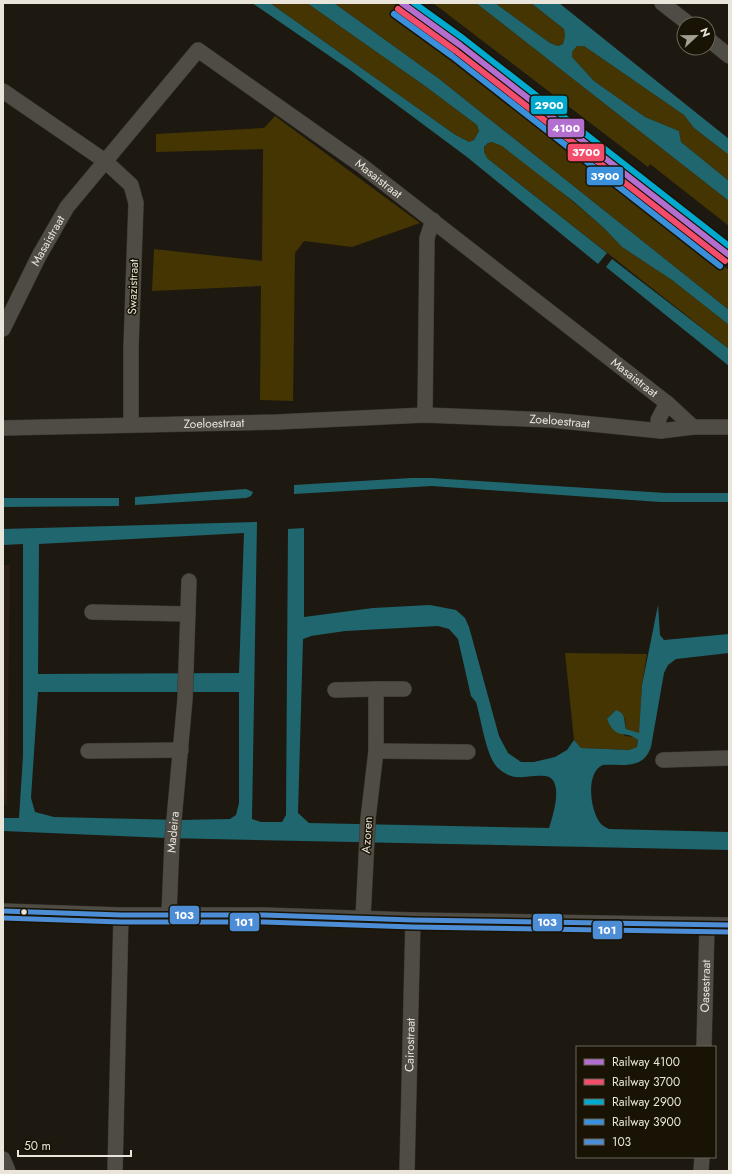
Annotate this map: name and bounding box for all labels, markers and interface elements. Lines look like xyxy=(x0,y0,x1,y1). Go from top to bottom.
north arrow xyxy=(676,16,716,56)
text: N xyxy=(696,25,714,39)
line badge: 2900 xyxy=(530,95,568,115)
text: 2900 xyxy=(534,97,564,113)
line badge: 4100 xyxy=(547,118,585,138)
text: 4100 xyxy=(552,120,580,136)
line badge: 3700 xyxy=(567,143,605,162)
text: 3700 xyxy=(572,144,600,160)
street label: Masaistraat xyxy=(351,154,406,203)
line badge: 3900 xyxy=(586,166,624,186)
text: 3900 xyxy=(591,168,619,184)
street label: Masaistraat xyxy=(26,212,69,269)
street label: Swazistraat xyxy=(123,259,143,315)
street label: Masaistraat xyxy=(607,353,662,402)
street label: Zoeloestraat xyxy=(529,410,591,433)
street label: Zoeloestraat xyxy=(183,414,245,433)
street label: Madeira xyxy=(163,810,184,853)
street label: Azoren xyxy=(357,816,377,854)
line badge: 103 xyxy=(169,905,200,925)
unlabelled marker xyxy=(19,907,29,917)
text: 103 xyxy=(174,907,194,923)
line badge: 101 xyxy=(229,912,260,932)
line badge: 103 xyxy=(532,913,563,932)
text: 101 xyxy=(235,914,253,930)
text: 103 xyxy=(537,914,557,930)
line badge: 101 xyxy=(592,920,623,940)
text: 101 xyxy=(598,922,616,938)
street label: Oasestraat xyxy=(696,959,715,1013)
street label: Cairostraat xyxy=(400,1018,420,1072)
legend xyxy=(576,1046,716,1158)
text: Railway 4100 xyxy=(612,1053,680,1071)
text: Railway 3700 xyxy=(612,1073,680,1091)
text: Railway 2900 xyxy=(612,1093,681,1111)
text: Railway 3900 xyxy=(612,1113,681,1131)
scale bar xyxy=(18,1132,131,1158)
text: 103 xyxy=(612,1133,632,1151)
text: 50 m xyxy=(24,1137,51,1155)

